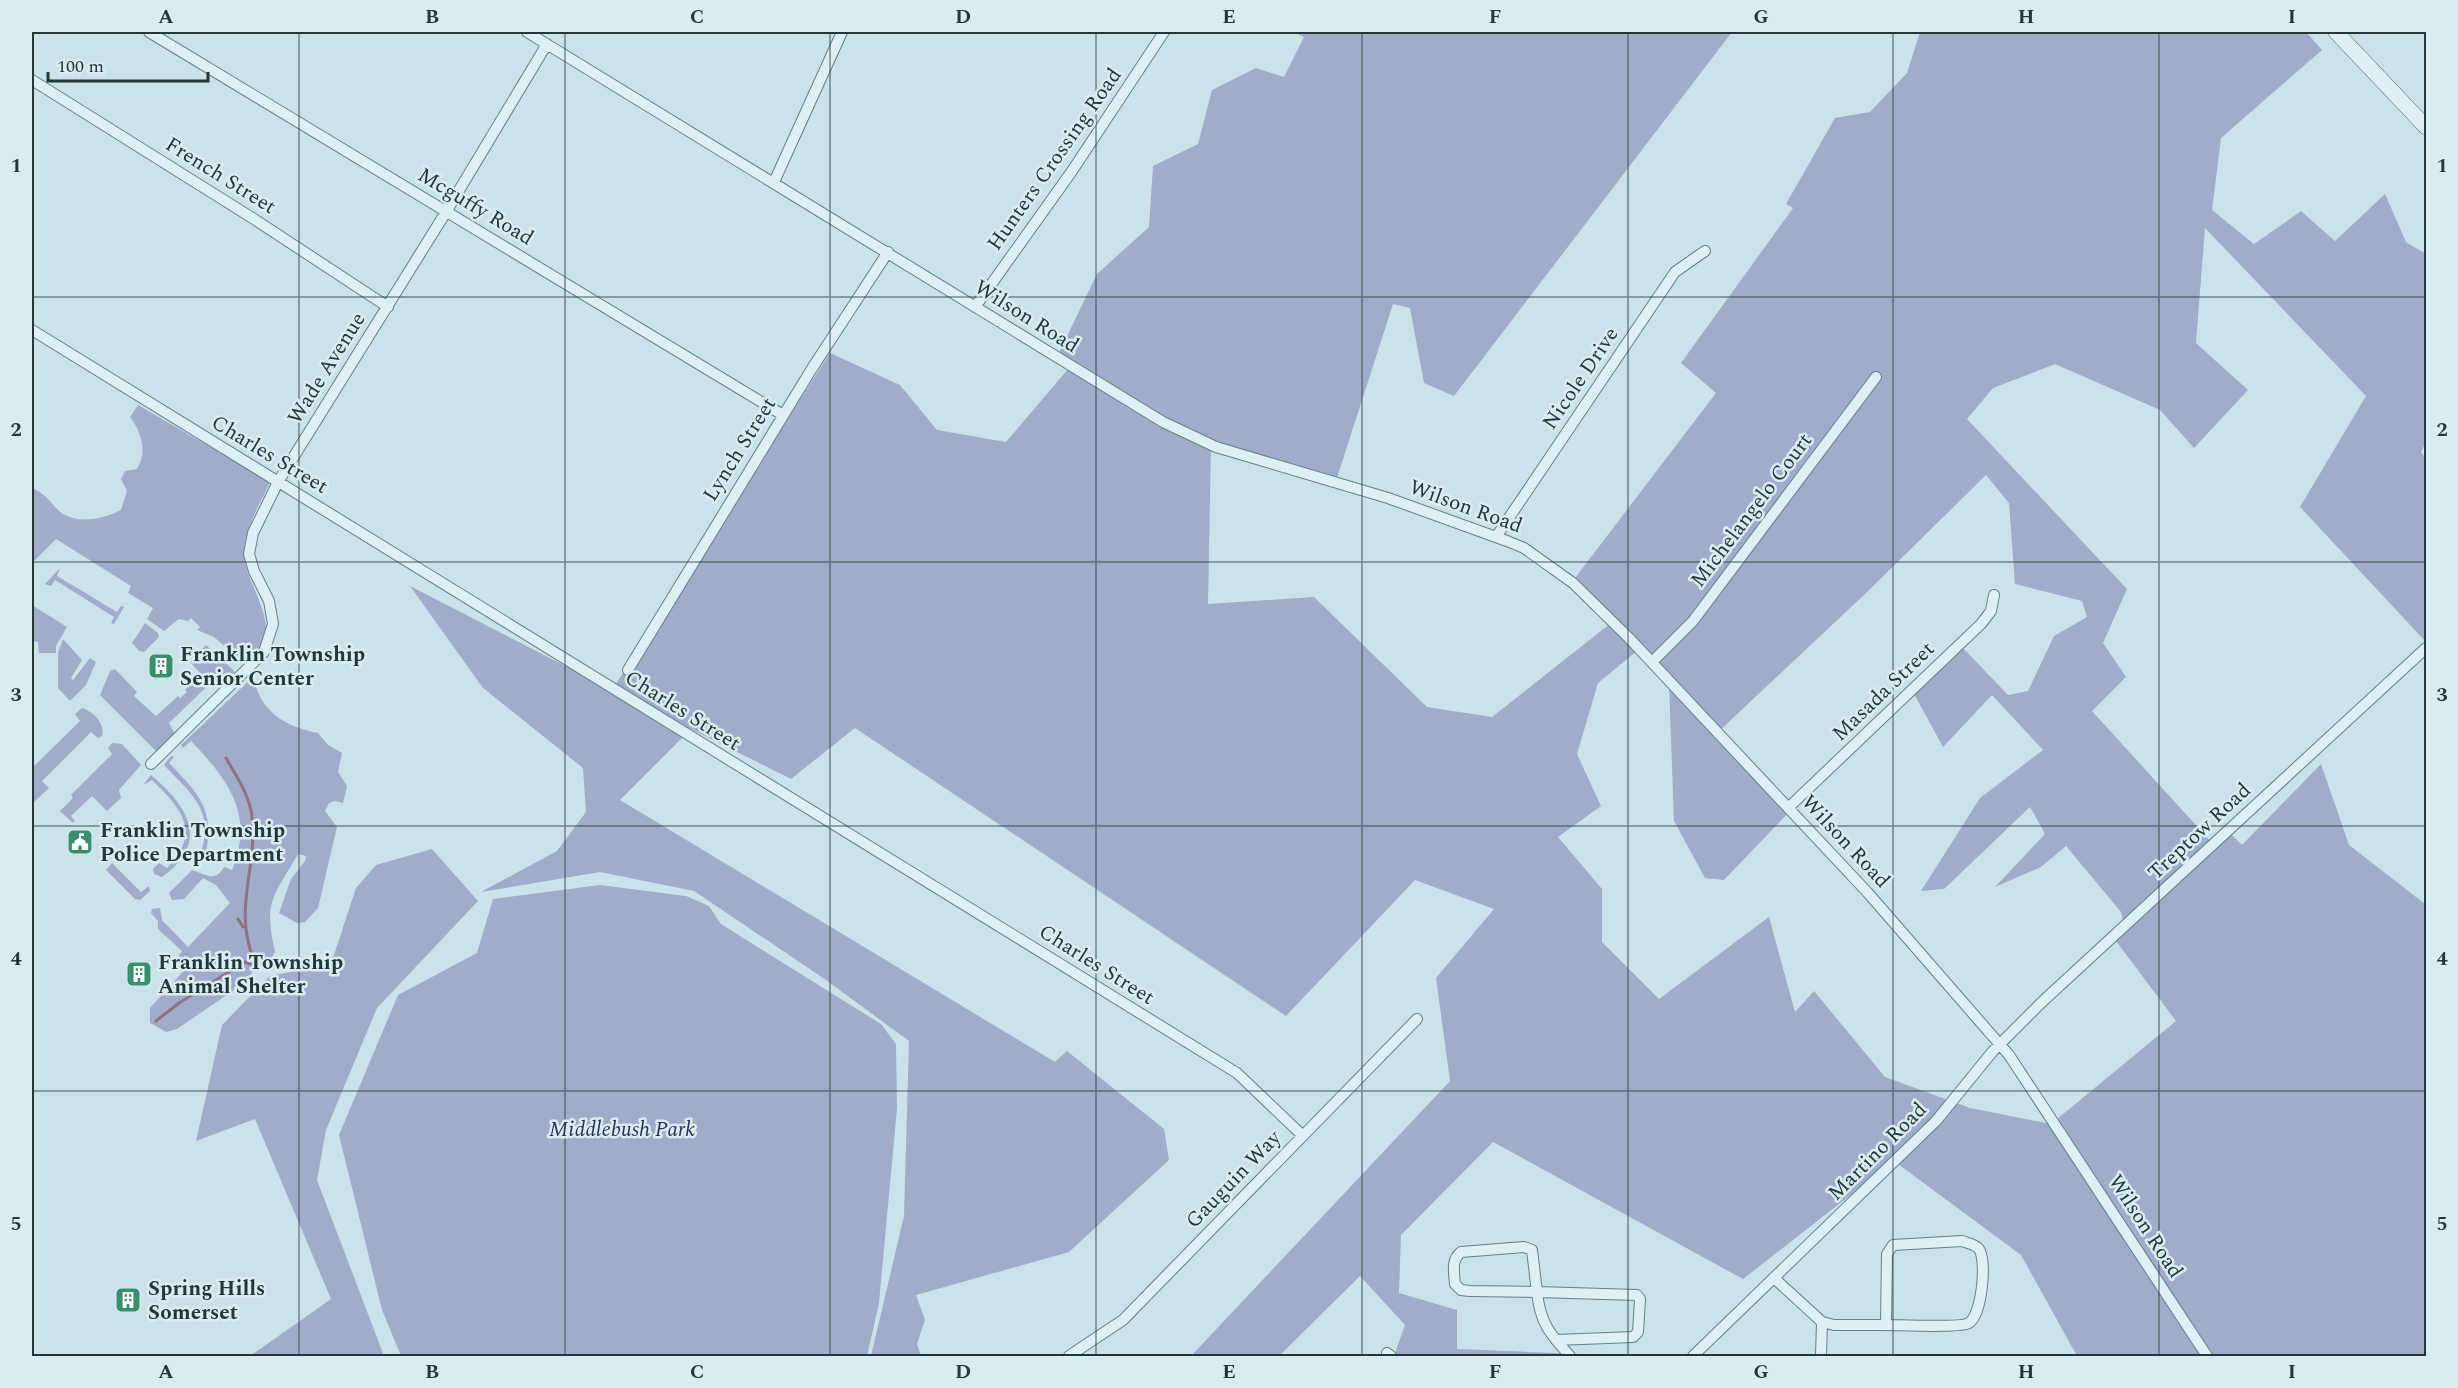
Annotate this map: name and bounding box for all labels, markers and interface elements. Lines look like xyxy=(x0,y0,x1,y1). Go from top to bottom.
text: A xyxy=(158,2,174,32)
text: B xyxy=(425,2,439,32)
text: C xyxy=(690,2,704,32)
text: D xyxy=(955,2,971,32)
text: E xyxy=(1222,2,1236,32)
text: F xyxy=(1489,2,1501,32)
text: G xyxy=(1753,2,1769,32)
text: H xyxy=(2018,2,2034,32)
text: I xyxy=(2288,2,2296,32)
scale bar xyxy=(48,45,208,83)
text: 100 m xyxy=(57,53,104,80)
street label: Hunters Crossing Road xyxy=(980,62,1130,258)
street label: French Street xyxy=(159,129,282,223)
text: 1 xyxy=(10,151,22,181)
text: 1 xyxy=(2436,151,2448,181)
street label: Mcguffy Road xyxy=(411,160,540,254)
street label: Wilson Road xyxy=(968,272,1085,362)
street label: Wade Avenue xyxy=(280,306,374,431)
street label: Nicole Drive xyxy=(1535,321,1627,436)
street label: Lynch Street xyxy=(695,391,785,508)
street label: Charles Street xyxy=(205,407,334,502)
text: 2 xyxy=(10,415,22,445)
text: 2 xyxy=(2436,415,2448,445)
street label: Michelangelo Court xyxy=(1683,427,1821,595)
street label: Wilson Road xyxy=(1405,472,1527,542)
street label: Masada Street xyxy=(1825,634,1942,749)
place label: Franklin Township Senior Center xyxy=(180,639,365,695)
building icon: Franklin Township Senior Center xyxy=(146,651,176,681)
street label: Charles Street xyxy=(618,662,747,759)
text: 3 xyxy=(10,680,22,710)
text: 3 xyxy=(2436,680,2448,710)
street label: Treptow Road xyxy=(2141,775,2259,888)
street label: Wilson Road xyxy=(1793,787,1897,896)
place label: Franklin Township Police Department xyxy=(100,815,285,871)
public building icon: Franklin Township Police Department xyxy=(65,827,95,857)
street label: Charles Street xyxy=(1032,916,1161,1013)
text: 4 xyxy=(10,944,22,974)
text: 4 xyxy=(2436,944,2448,974)
place label: Franklin Township Animal Shelter xyxy=(158,947,343,1003)
building icon: Franklin Township Animal Shelter xyxy=(124,959,154,989)
street label: Martino Road xyxy=(1821,1095,1935,1209)
park label: Middlebush Park xyxy=(549,1114,695,1146)
street label: Gauguin Way xyxy=(1178,1123,1290,1236)
street label: Wilson Road xyxy=(2100,1168,2191,1285)
text: 5 xyxy=(10,1209,22,1239)
text: 5 xyxy=(2436,1209,2448,1239)
place label: Spring Hills Somerset xyxy=(148,1273,265,1329)
building icon: Spring Hills Somerset xyxy=(113,1285,143,1315)
text: A xyxy=(158,1357,174,1387)
text: B xyxy=(425,1357,439,1387)
text: C xyxy=(690,1357,704,1387)
text: D xyxy=(955,1357,971,1387)
text: E xyxy=(1222,1357,1236,1387)
text: F xyxy=(1489,1357,1501,1387)
text: G xyxy=(1753,1357,1769,1387)
text: H xyxy=(2018,1357,2034,1387)
text: I xyxy=(2288,1357,2296,1387)

